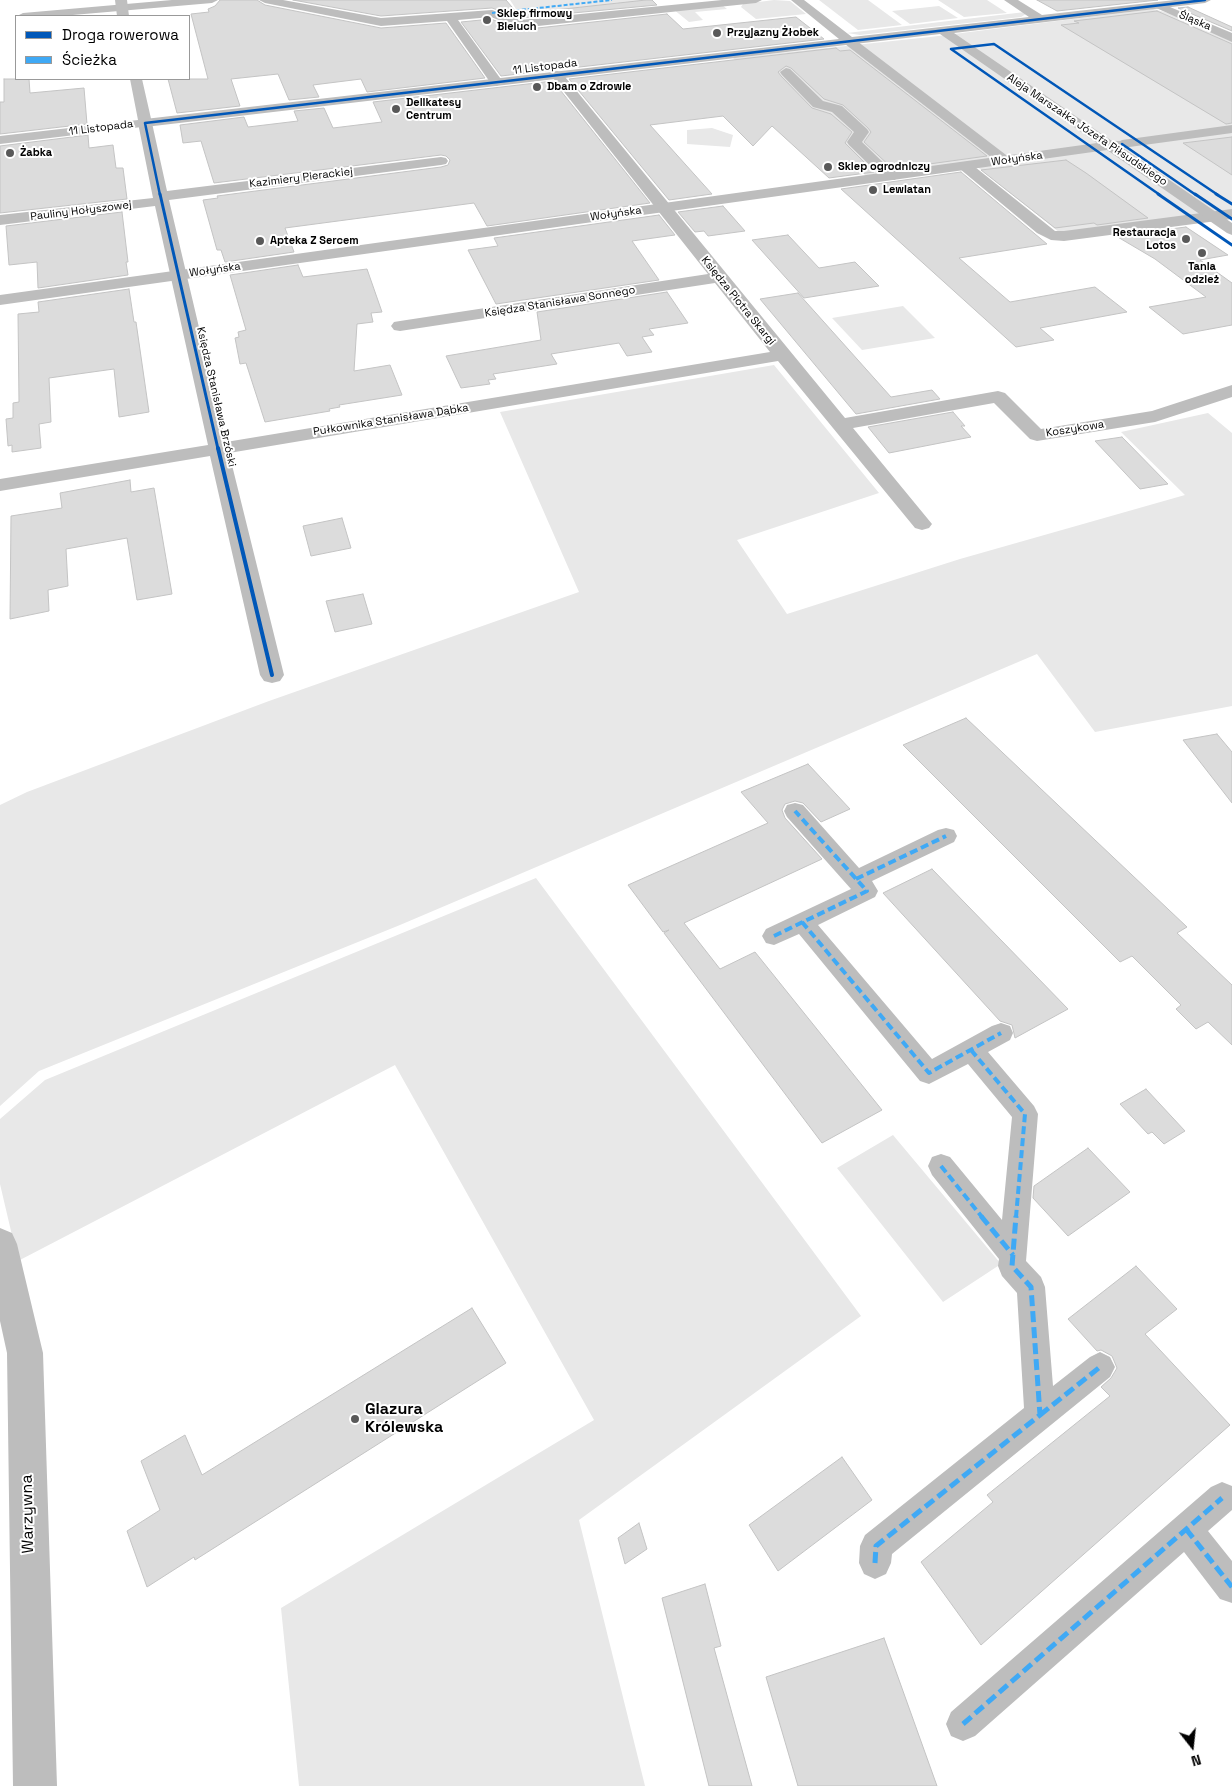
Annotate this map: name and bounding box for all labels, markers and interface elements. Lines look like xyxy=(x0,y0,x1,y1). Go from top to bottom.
place label: Sklep firmowy Bieluch xyxy=(497,7,572,33)
street label: Śląska xyxy=(1177,8,1213,34)
marker: Sklep firmowy Bieluch xyxy=(481,14,493,26)
legend xyxy=(15,15,190,80)
text: Droga rowerowa xyxy=(62,25,179,44)
place label: Przyjazny Żłobek xyxy=(727,26,819,40)
marker: Przyjazny Żłobek xyxy=(711,27,723,39)
text: Ścieżka xyxy=(62,50,117,69)
street label: 11 Listopada xyxy=(512,57,578,77)
street label: Aleja Marszałka Józefa Piłsudskiego xyxy=(1004,71,1170,189)
place label: Dbam o Zdrowie xyxy=(547,80,631,94)
marker: Dbam o Zdrowie xyxy=(531,81,543,93)
place label: Delikatesy Centrum xyxy=(406,96,461,122)
marker: Delikatesy Centrum xyxy=(390,103,402,115)
street label: 11 Listopada xyxy=(68,118,134,138)
place label: Żabka xyxy=(20,146,52,160)
marker: Żabka xyxy=(4,147,16,159)
street label: Wołyńska xyxy=(990,149,1044,169)
place label: Sklep ogrodniczy xyxy=(838,160,930,174)
marker: Sklep ogrodniczy xyxy=(822,161,834,173)
street label: Kazimiery Pierackiej xyxy=(248,165,354,191)
place label: Lewiatan xyxy=(883,183,931,197)
marker: Lewiatan xyxy=(867,184,879,196)
street label: Pauliny Hołyszowej xyxy=(30,198,132,224)
street label: Wołyńska xyxy=(589,204,643,224)
place label: Restauracja Lotos xyxy=(1113,226,1176,252)
marker: Restauracja Lotos xyxy=(1180,233,1192,245)
place label: Apteka Z Sercem xyxy=(270,234,359,248)
marker: Apteka Z Sercem xyxy=(254,235,266,247)
marker: Tania odzież xyxy=(1196,247,1208,259)
street label: Księdza Piotra Skargi xyxy=(698,254,778,348)
street label: Wołyńska xyxy=(188,260,242,280)
place label: Tania odzież xyxy=(1185,260,1219,286)
street label: Księdza Stanisława Sonnego xyxy=(484,284,636,320)
street label: Księdza Stanisława Brzóski xyxy=(193,326,239,468)
street label: Pułkownika Stanisława Dąbka xyxy=(312,401,470,439)
street label: Koszykowa xyxy=(1045,418,1105,440)
place label: Glazura Królewska xyxy=(365,1400,443,1438)
marker: Glazura Królewska xyxy=(349,1413,361,1425)
street label: Warzywna xyxy=(18,1474,38,1554)
north arrow xyxy=(1167,1721,1217,1771)
text: N xyxy=(1189,1750,1203,1770)

